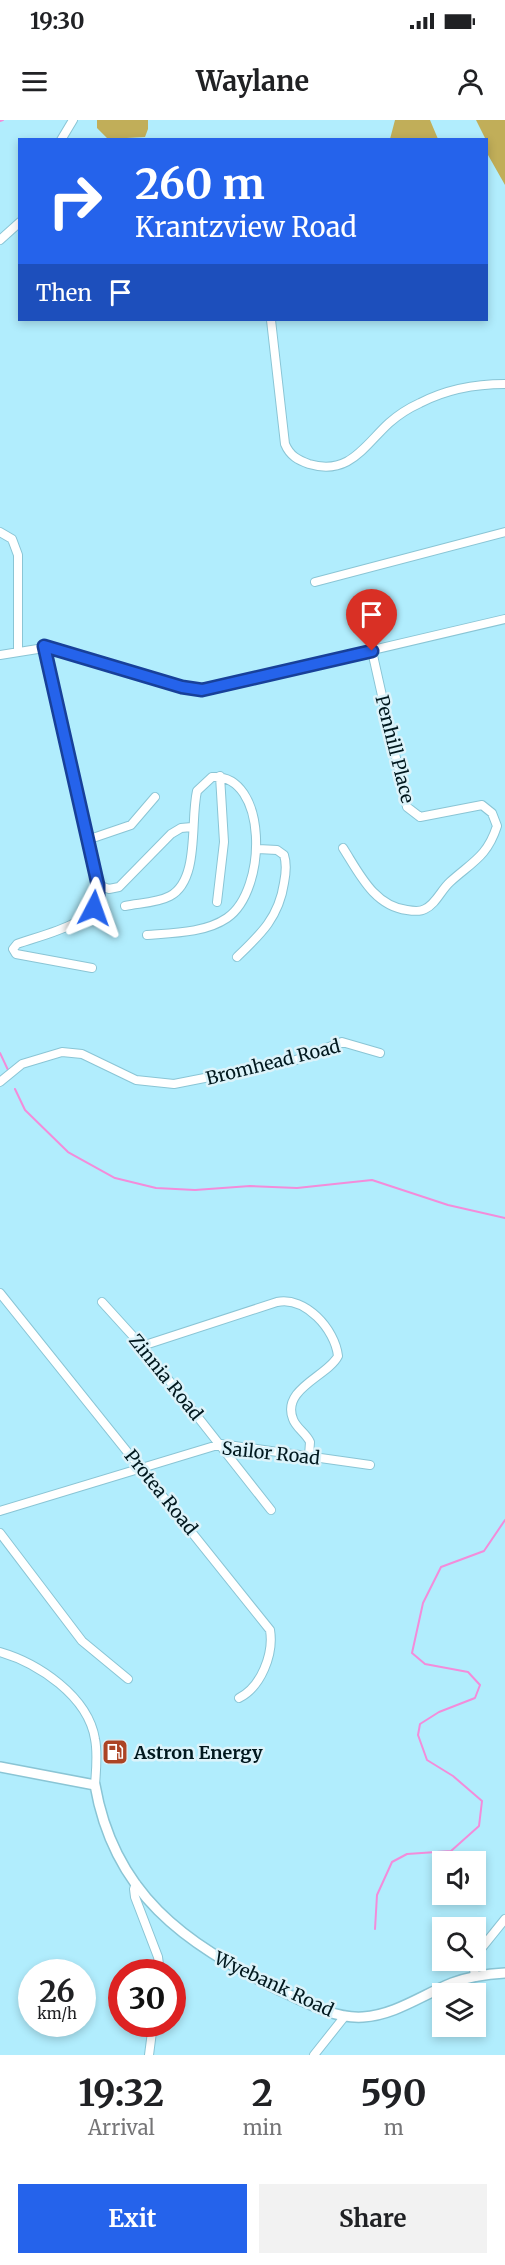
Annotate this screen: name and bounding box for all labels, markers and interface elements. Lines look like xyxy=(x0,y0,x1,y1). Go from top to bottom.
text: 19:30 xyxy=(30,7,84,35)
text: Waylane xyxy=(196,64,309,98)
icon: menu xyxy=(18,65,51,98)
icon: person xyxy=(454,65,487,98)
text: 260 m xyxy=(135,158,265,210)
icon: right xyxy=(36,162,114,240)
text: Krantzview Road xyxy=(135,210,357,244)
icon: arrive xyxy=(104,276,137,309)
text: Then xyxy=(36,279,92,307)
pin xyxy=(346,589,397,651)
icon: arrive xyxy=(355,598,388,631)
street label: Penhill Place xyxy=(370,693,420,805)
position arrow xyxy=(62,876,126,940)
street label: Bromhead Road xyxy=(203,1034,343,1090)
street label: Zinnia Road xyxy=(124,1329,208,1425)
street label: Sailor Road xyxy=(221,1436,321,1470)
street label: Protea Road xyxy=(120,1445,203,1540)
fuel station icon: Astron Energy xyxy=(100,1737,130,1767)
place label: Astron Energy xyxy=(133,1741,263,1764)
map controls xyxy=(432,1851,486,2037)
button: sound xyxy=(432,1851,486,1905)
button: search xyxy=(432,1917,486,1971)
street label: Wyebank Road xyxy=(210,1946,338,2022)
speed limit sign: 30 xyxy=(108,1959,186,2037)
text: 26 xyxy=(39,1972,75,2010)
button: layers xyxy=(432,1983,486,2037)
text: km/h xyxy=(37,2004,77,2023)
text: 19:32 xyxy=(78,2071,164,2116)
text: 2 xyxy=(252,2071,273,2116)
text: 590 xyxy=(361,2071,427,2116)
text: Arrival xyxy=(88,2115,155,2140)
text: min xyxy=(243,2115,282,2140)
text: m xyxy=(384,2115,404,2140)
button: Exit xyxy=(18,2184,247,2253)
button: Share xyxy=(259,2184,487,2253)

